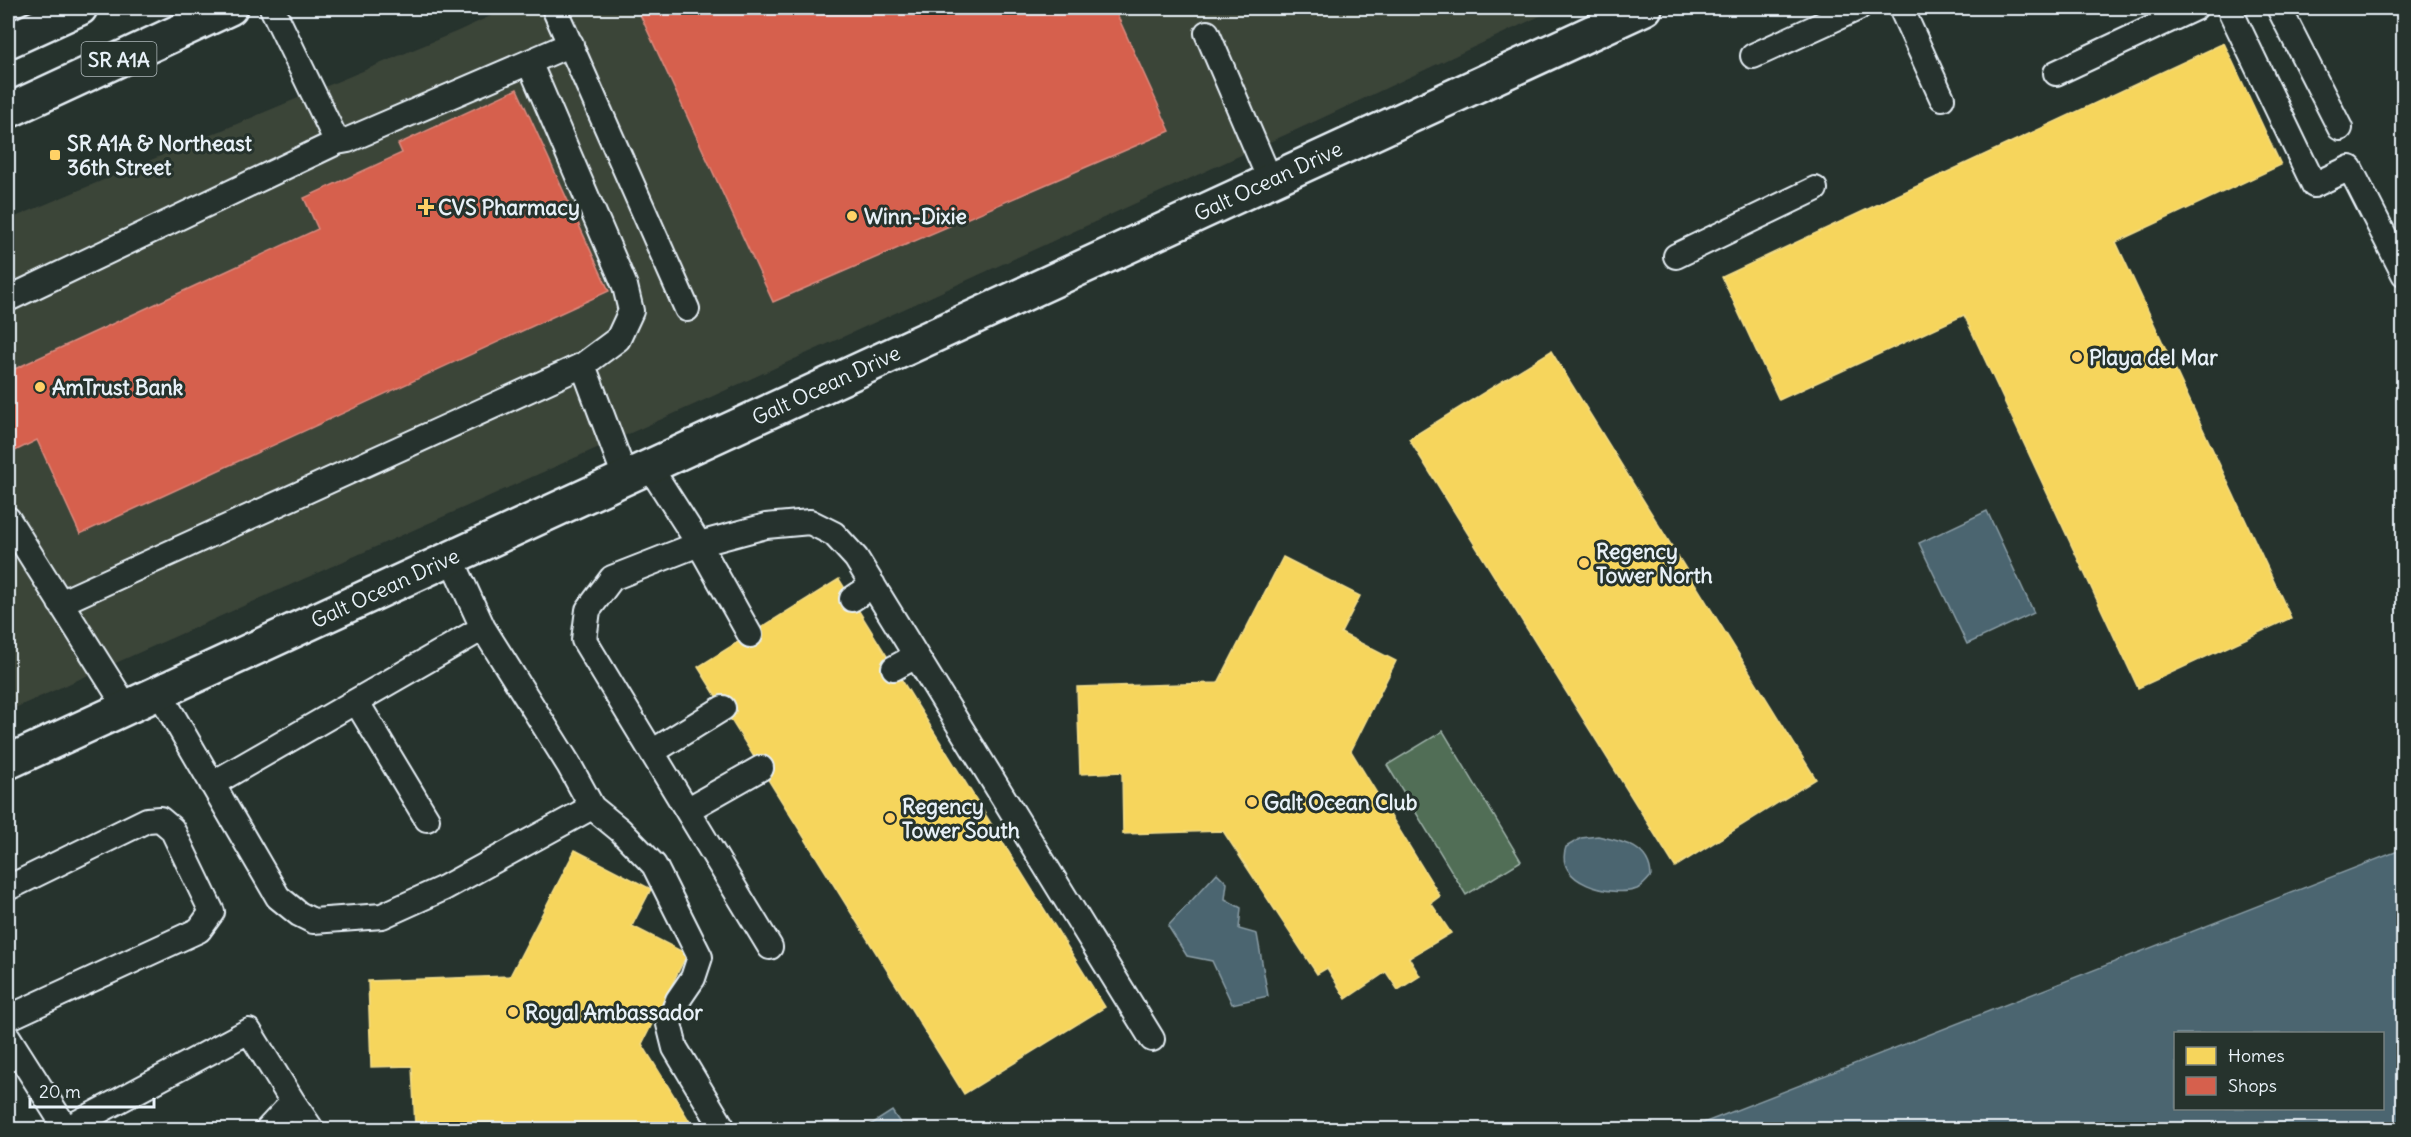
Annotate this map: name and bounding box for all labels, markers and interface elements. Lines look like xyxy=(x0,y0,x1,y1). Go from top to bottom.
road number: SR A1A xyxy=(82,42,156,76)
place label: SR A1A & Northeast 36th Street xyxy=(67,130,253,181)
street label: Galt Ocean Drive xyxy=(1189,135,1347,227)
marker: SR A1A & Northeast 36th Street xyxy=(48,148,62,162)
place label: CVS Pharmacy xyxy=(438,194,580,221)
marker: CVS Pharmacy xyxy=(419,200,433,214)
place label: Winn-Dixie xyxy=(864,203,967,230)
marker: Winn-Dixie xyxy=(845,209,859,223)
street label: Galt Ocean Drive xyxy=(747,339,905,431)
place label: Playa del Mar xyxy=(2089,344,2218,371)
marker: Playa del Mar xyxy=(2070,350,2084,364)
place label: AmTrust Bank xyxy=(52,374,184,401)
marker: AmTrust Bank xyxy=(33,380,47,394)
place label: Regency Tower North xyxy=(1596,538,1713,589)
street label: Galt Ocean Drive xyxy=(306,542,464,634)
marker: Regency Tower North xyxy=(1577,556,1591,570)
place label: Galt Ocean Club xyxy=(1264,789,1417,816)
place label: Regency Tower South xyxy=(902,793,1020,844)
marker: Galt Ocean Club xyxy=(1245,795,1259,809)
marker: Regency Tower South xyxy=(883,811,897,825)
place label: Royal Ambassador xyxy=(525,999,703,1026)
marker: Royal Ambassador xyxy=(506,1005,520,1019)
legend xyxy=(2174,1032,2384,1110)
text: Homes xyxy=(2228,1044,2285,1067)
scale bar xyxy=(30,1071,154,1109)
text: Shops xyxy=(2228,1074,2277,1097)
text: 20 m xyxy=(39,1080,81,1103)

